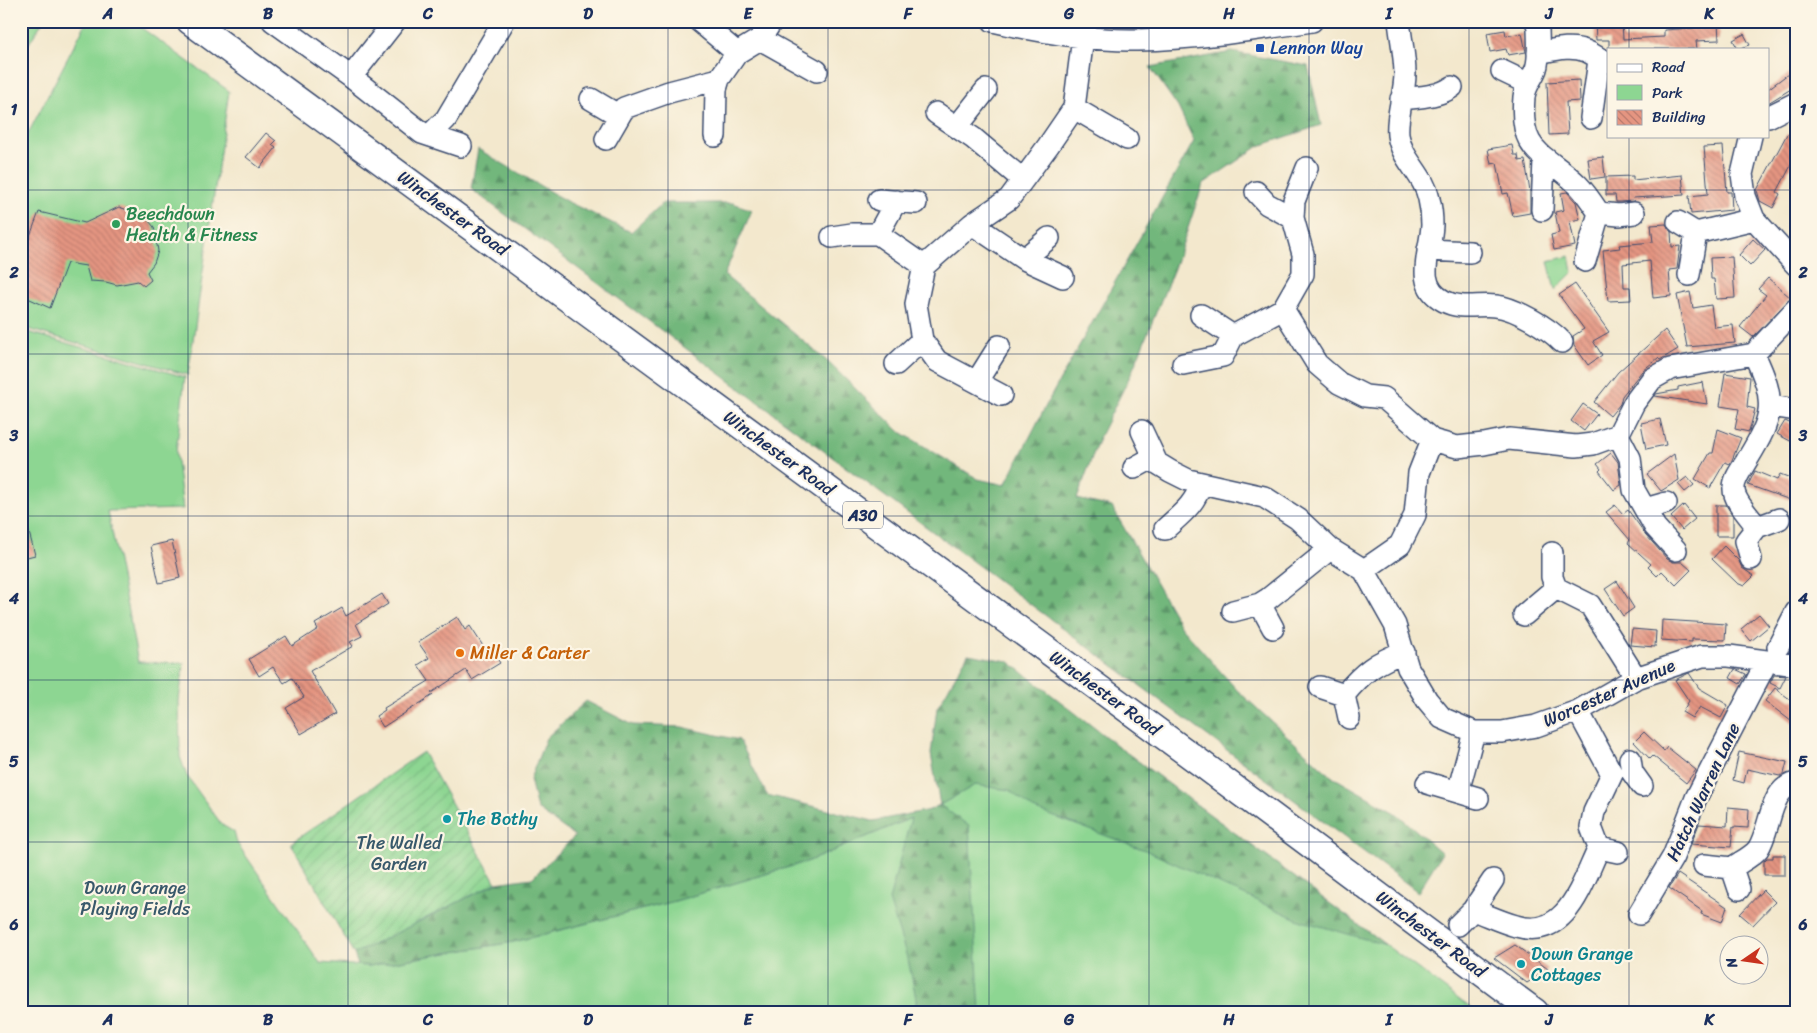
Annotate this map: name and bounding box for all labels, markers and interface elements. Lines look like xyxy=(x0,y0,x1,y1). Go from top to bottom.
text: A xyxy=(102,0,113,28)
text: B xyxy=(263,0,274,28)
text: C xyxy=(422,0,434,28)
text: D xyxy=(583,0,593,28)
text: E xyxy=(744,0,754,28)
text: F xyxy=(903,0,914,28)
text: G xyxy=(1063,0,1075,28)
text: H xyxy=(1222,0,1235,28)
text: I xyxy=(1385,0,1394,28)
text: J xyxy=(1544,0,1554,28)
text: K xyxy=(1703,0,1715,28)
place label: Lennon Way xyxy=(1270,32,1363,64)
marker: Lennon Way xyxy=(1254,42,1266,54)
legend xyxy=(1607,48,1770,138)
text: Road xyxy=(1652,54,1685,80)
text: Park xyxy=(1652,80,1683,106)
text: 1 xyxy=(11,95,18,124)
text: 1 xyxy=(1800,95,1807,124)
text: Building xyxy=(1652,104,1706,130)
street label: Winchester Road xyxy=(390,161,517,266)
place label: Beechdown Health & Fitness xyxy=(126,198,258,251)
marker: Beechdown Health & Fitness xyxy=(110,218,122,230)
text: 2 xyxy=(8,258,19,287)
text: 2 xyxy=(1797,258,1808,287)
street label: Winchester Road xyxy=(716,401,843,506)
text: 3 xyxy=(9,421,19,450)
text: 3 xyxy=(1798,421,1808,450)
road number: A30 xyxy=(843,502,883,528)
text: 4 xyxy=(8,584,19,613)
text: 4 xyxy=(1797,584,1808,613)
place label: Miller & Carter xyxy=(470,637,591,669)
street label: Winchester Road xyxy=(1042,641,1169,746)
marker: Miller & Carter xyxy=(454,647,466,659)
street label: Worcester Avenue xyxy=(1538,649,1681,737)
street label: Hatch Warren Lane xyxy=(1657,717,1749,867)
text: 5 xyxy=(9,747,19,776)
text: 5 xyxy=(1798,747,1808,776)
place label: The Bothy xyxy=(457,803,538,835)
marker: The Bothy xyxy=(441,813,453,825)
park label: The Walled Garden xyxy=(357,827,443,880)
park label: Down Grange Playing Fields xyxy=(80,872,191,925)
street label: Winchester Road xyxy=(1369,882,1494,987)
text: 6 xyxy=(8,910,19,939)
text: 6 xyxy=(1797,910,1808,939)
north arrow xyxy=(1720,936,1770,986)
place label: Down Grange Cottages xyxy=(1531,938,1633,991)
text: N xyxy=(1718,955,1745,971)
marker: Down Grange Cottages xyxy=(1515,958,1527,970)
text: A xyxy=(102,1005,113,1033)
text: B xyxy=(263,1005,274,1033)
text: C xyxy=(422,1005,434,1033)
text: D xyxy=(583,1005,593,1033)
text: E xyxy=(744,1005,754,1033)
text: F xyxy=(903,1005,914,1033)
text: G xyxy=(1063,1005,1075,1033)
text: H xyxy=(1222,1005,1235,1033)
text: I xyxy=(1385,1005,1394,1033)
text: J xyxy=(1544,1005,1554,1033)
text: K xyxy=(1703,1005,1715,1033)

